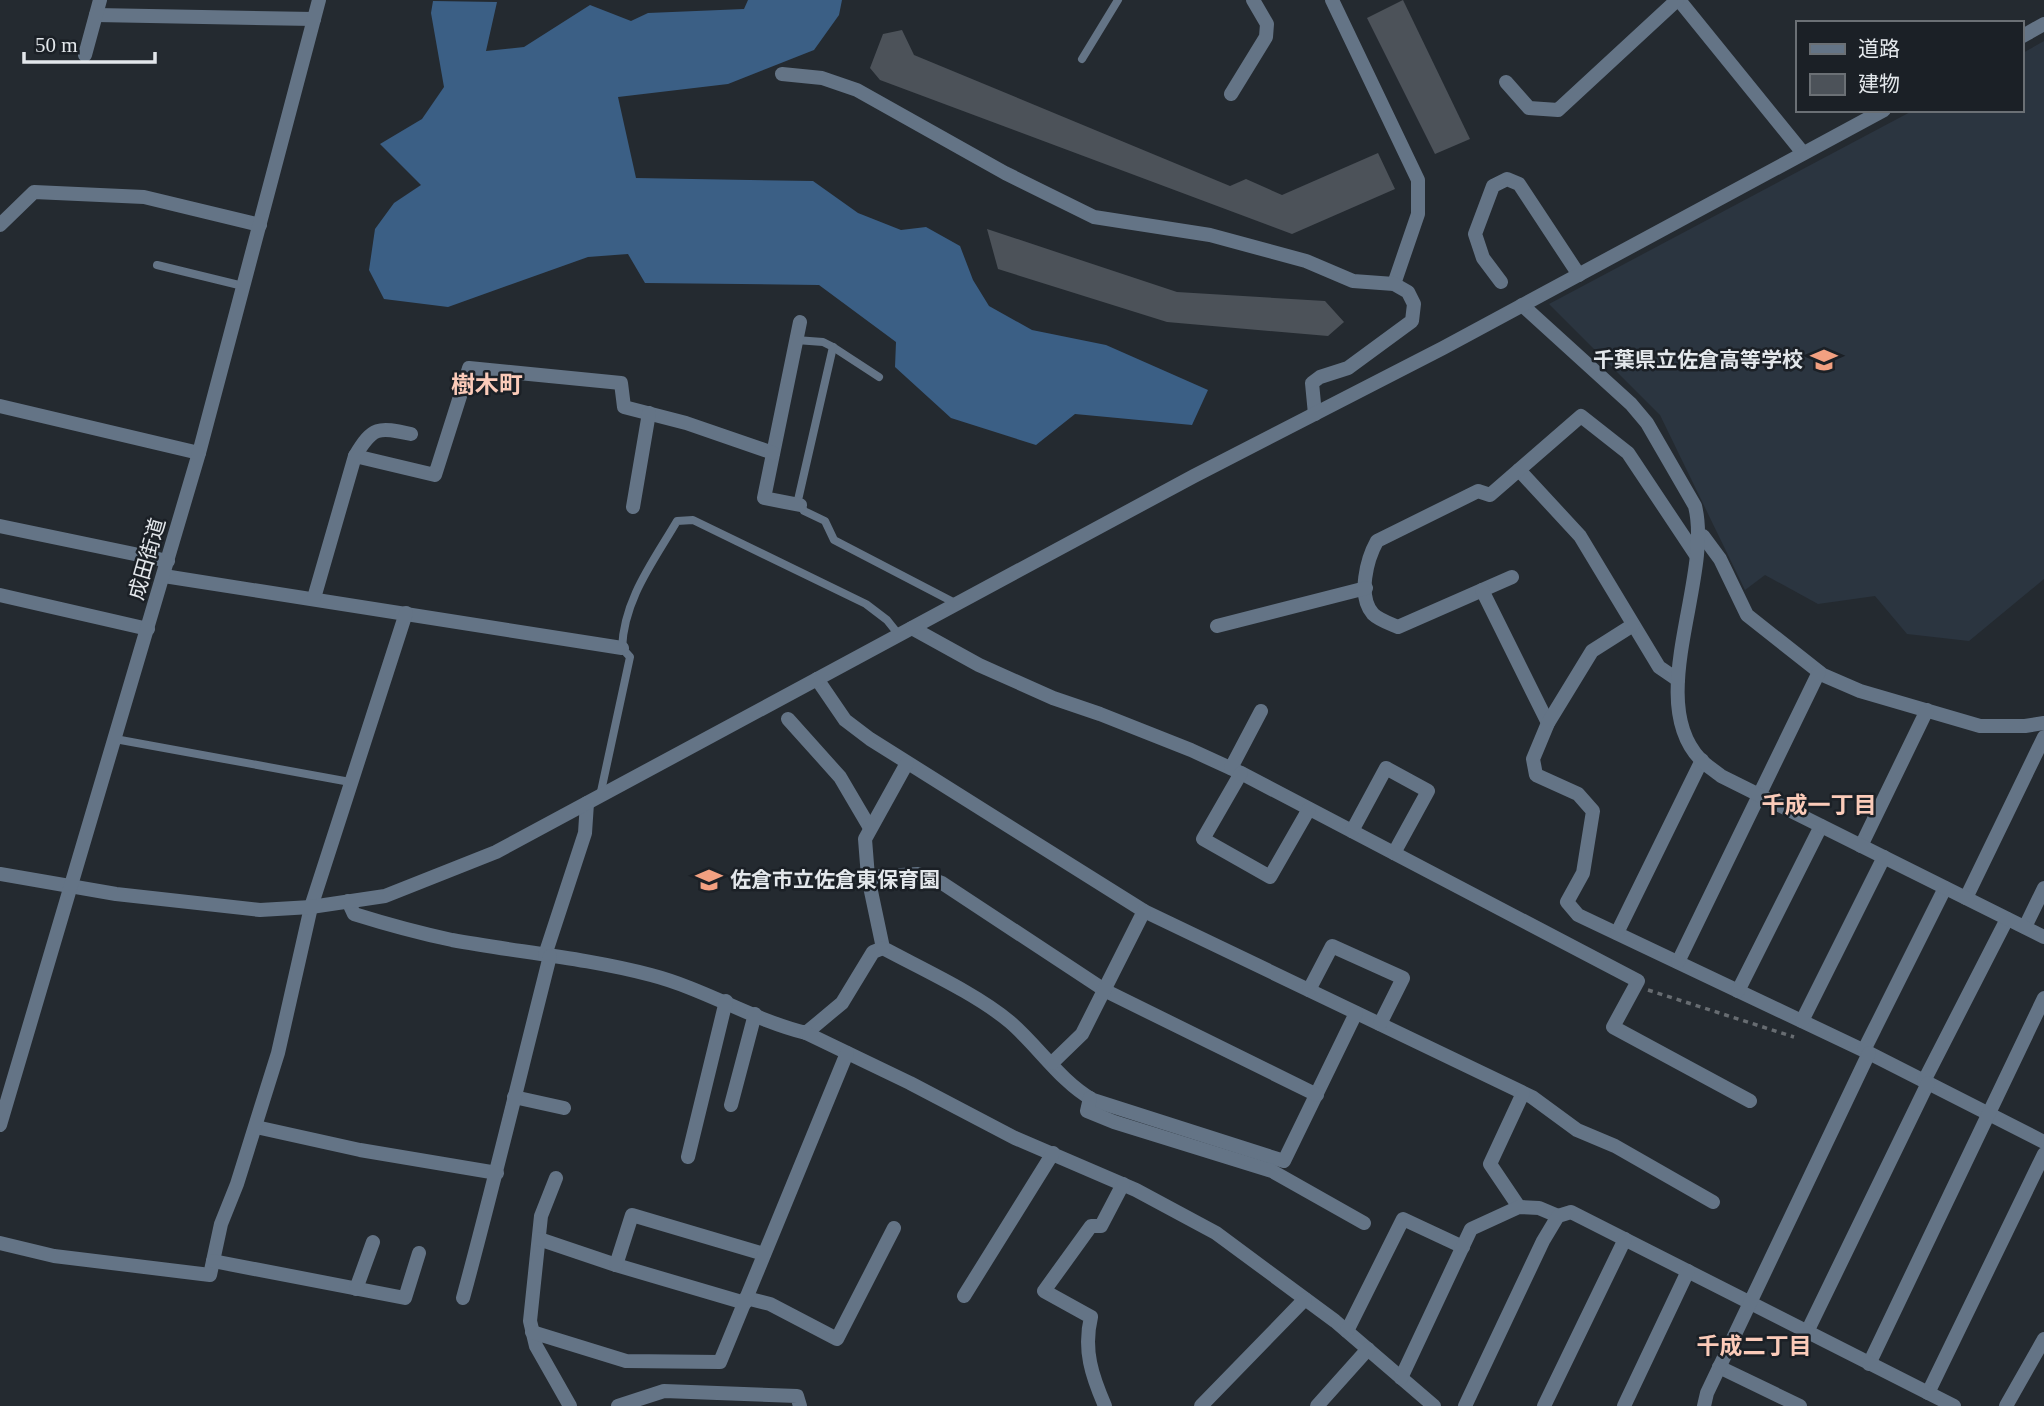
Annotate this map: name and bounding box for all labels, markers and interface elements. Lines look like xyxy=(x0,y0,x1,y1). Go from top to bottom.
scale bar xyxy=(24,21,156,65)
legend xyxy=(1796,21,2023,112)
text: 50 m xyxy=(35,33,78,57)
text: 道路 xyxy=(1858,37,1900,61)
text: 建物 xyxy=(1858,72,1900,96)
school or university icon: 千葉県立佐倉高等学校 xyxy=(1809,345,1839,375)
place label: 千葉県立佐倉高等学校 xyxy=(1593,348,1803,372)
district label: 樹木町 xyxy=(451,372,523,398)
street label: 成田街道 xyxy=(124,515,170,603)
district label: 千成一丁目 xyxy=(1762,793,1877,818)
school or university icon: 佐倉市立佐倉東保育園 xyxy=(694,865,724,895)
place label: 佐倉市立佐倉東保育園 xyxy=(730,868,940,892)
district label: 千成二丁目 xyxy=(1697,1334,1812,1359)

